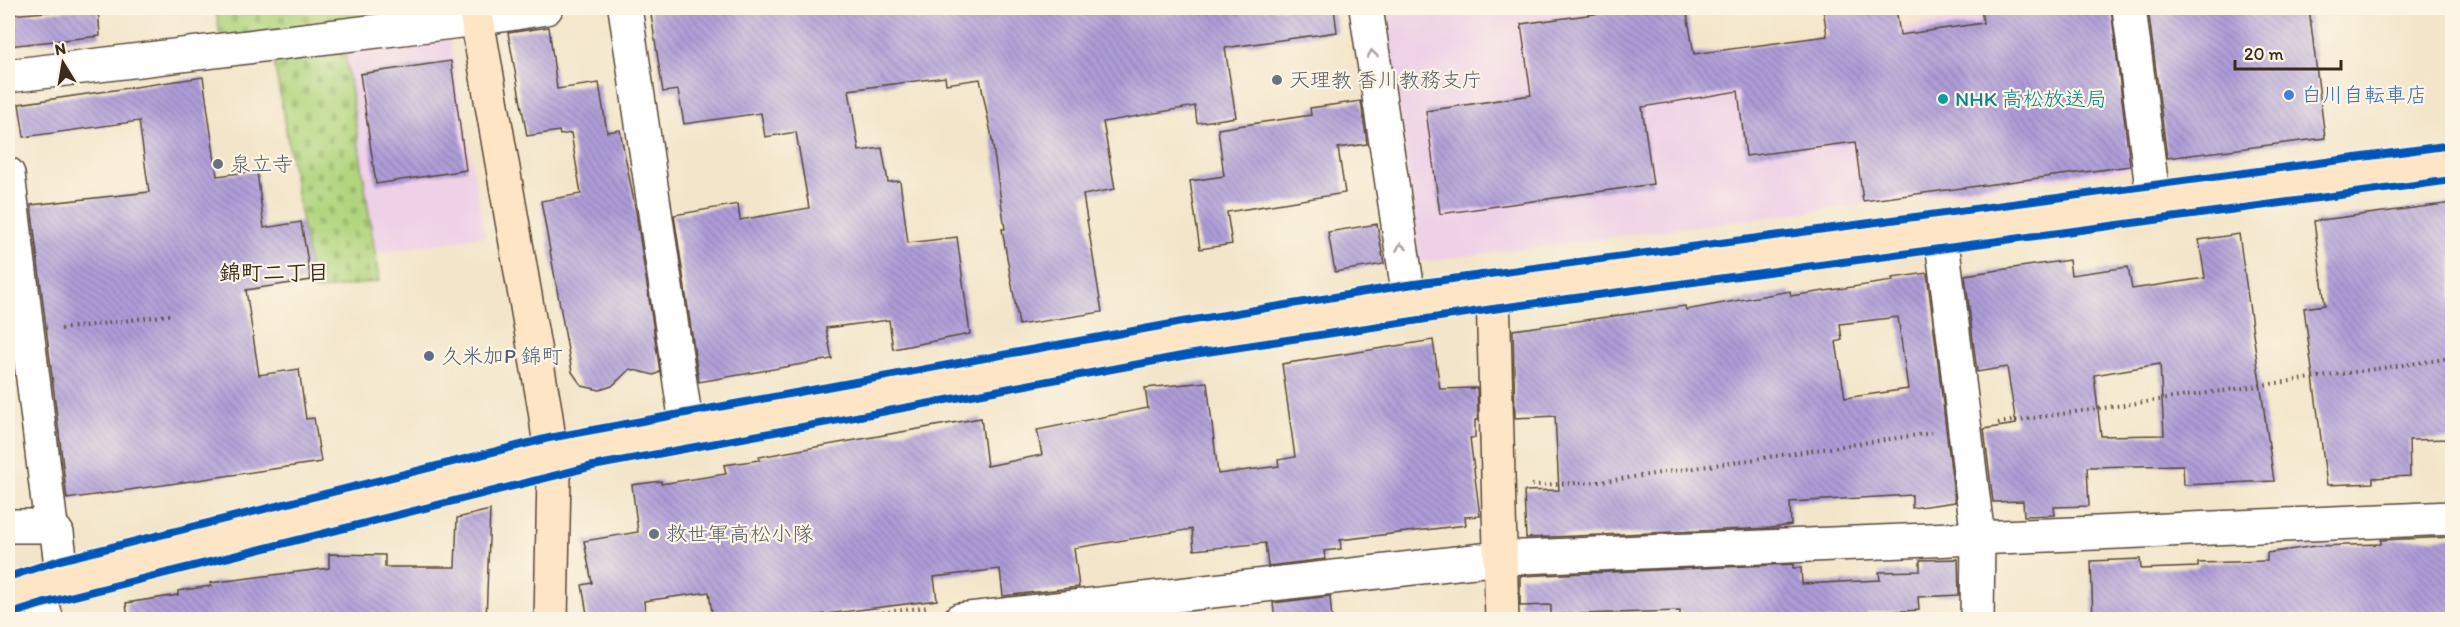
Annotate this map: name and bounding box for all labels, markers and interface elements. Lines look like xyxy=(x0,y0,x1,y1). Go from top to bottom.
north arrow xyxy=(33,33,93,93)
scale bar xyxy=(2235,33,2342,71)
text: N xyxy=(53,38,67,59)
text: 20 m xyxy=(2244,43,2284,65)
one-way arrow xyxy=(1366,50,1378,59)
place label: 天理教 香川教務支庁 xyxy=(1289,67,1483,92)
marker: 天理教 香川教務支庁 xyxy=(1270,73,1284,87)
place label: 白川自転車店 xyxy=(2301,82,2427,107)
place label: NHK 高松放送局 xyxy=(1955,86,2107,111)
marker: 白川自転車店 xyxy=(2282,88,2296,102)
marker: NHK 高松放送局 xyxy=(1936,92,1950,106)
place label: 泉立寺 xyxy=(230,151,293,176)
marker: 泉立寺 xyxy=(211,157,225,171)
one-way arrow xyxy=(1396,242,1408,252)
district label: 錦町二丁目 xyxy=(219,259,329,286)
place label: 久米加P 錦町 xyxy=(441,343,563,368)
marker: 久米加P 錦町 xyxy=(422,349,436,363)
place label: 救世軍高松小隊 xyxy=(666,521,814,546)
marker: 救世軍高松小隊 xyxy=(647,527,661,541)

